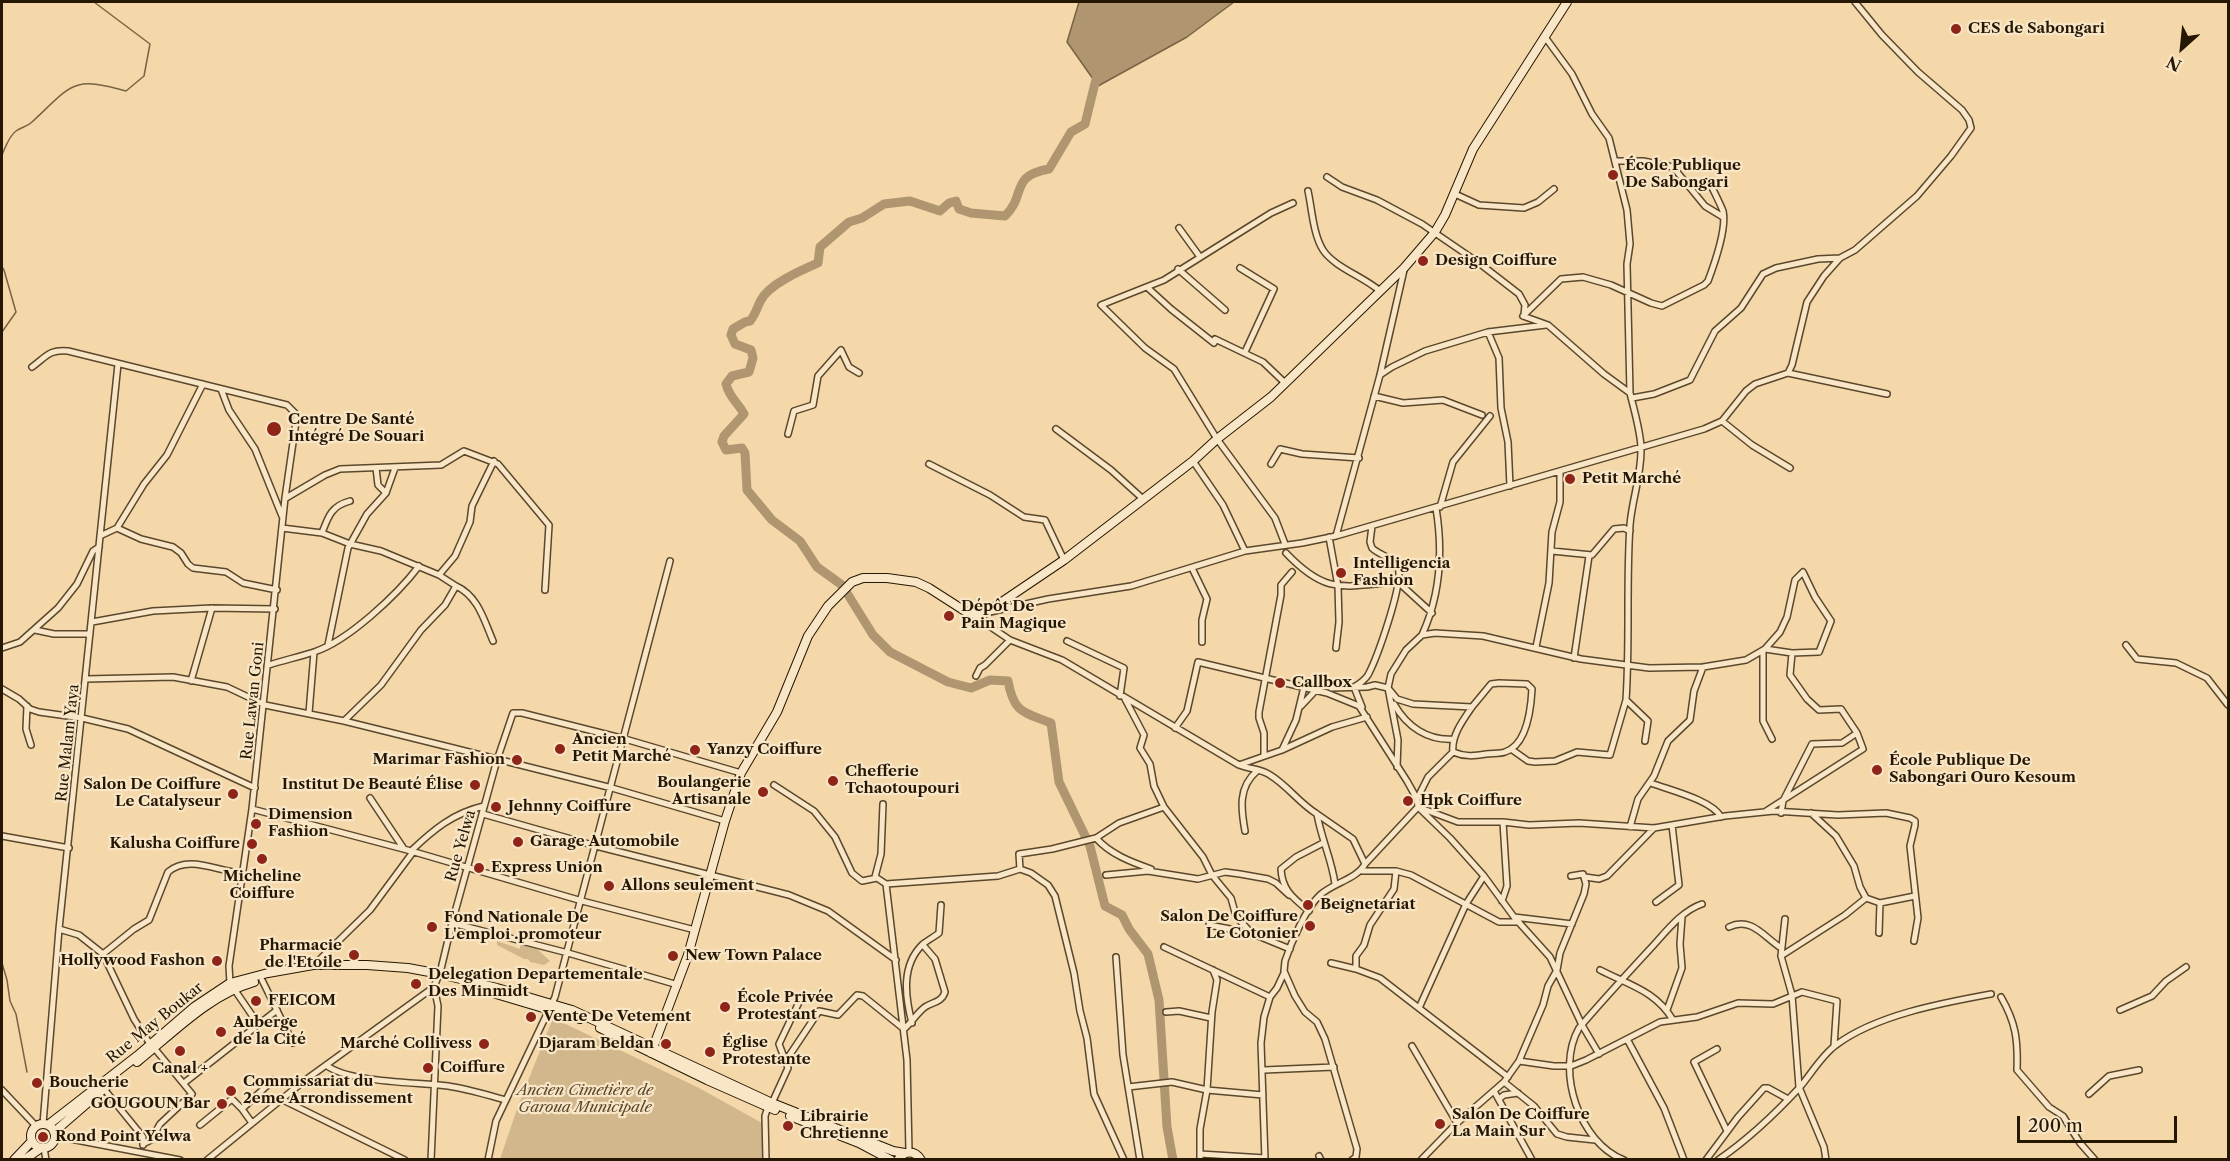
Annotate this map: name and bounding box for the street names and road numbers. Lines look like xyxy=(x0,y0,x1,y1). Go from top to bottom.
street label: Rue Lawan Goni xyxy=(238,641,268,761)
street label: Rue Malam Yaya xyxy=(53,683,83,803)
street label: Rue Yelwa xyxy=(442,808,480,884)
street label: Rue May Boukar xyxy=(103,979,207,1067)

